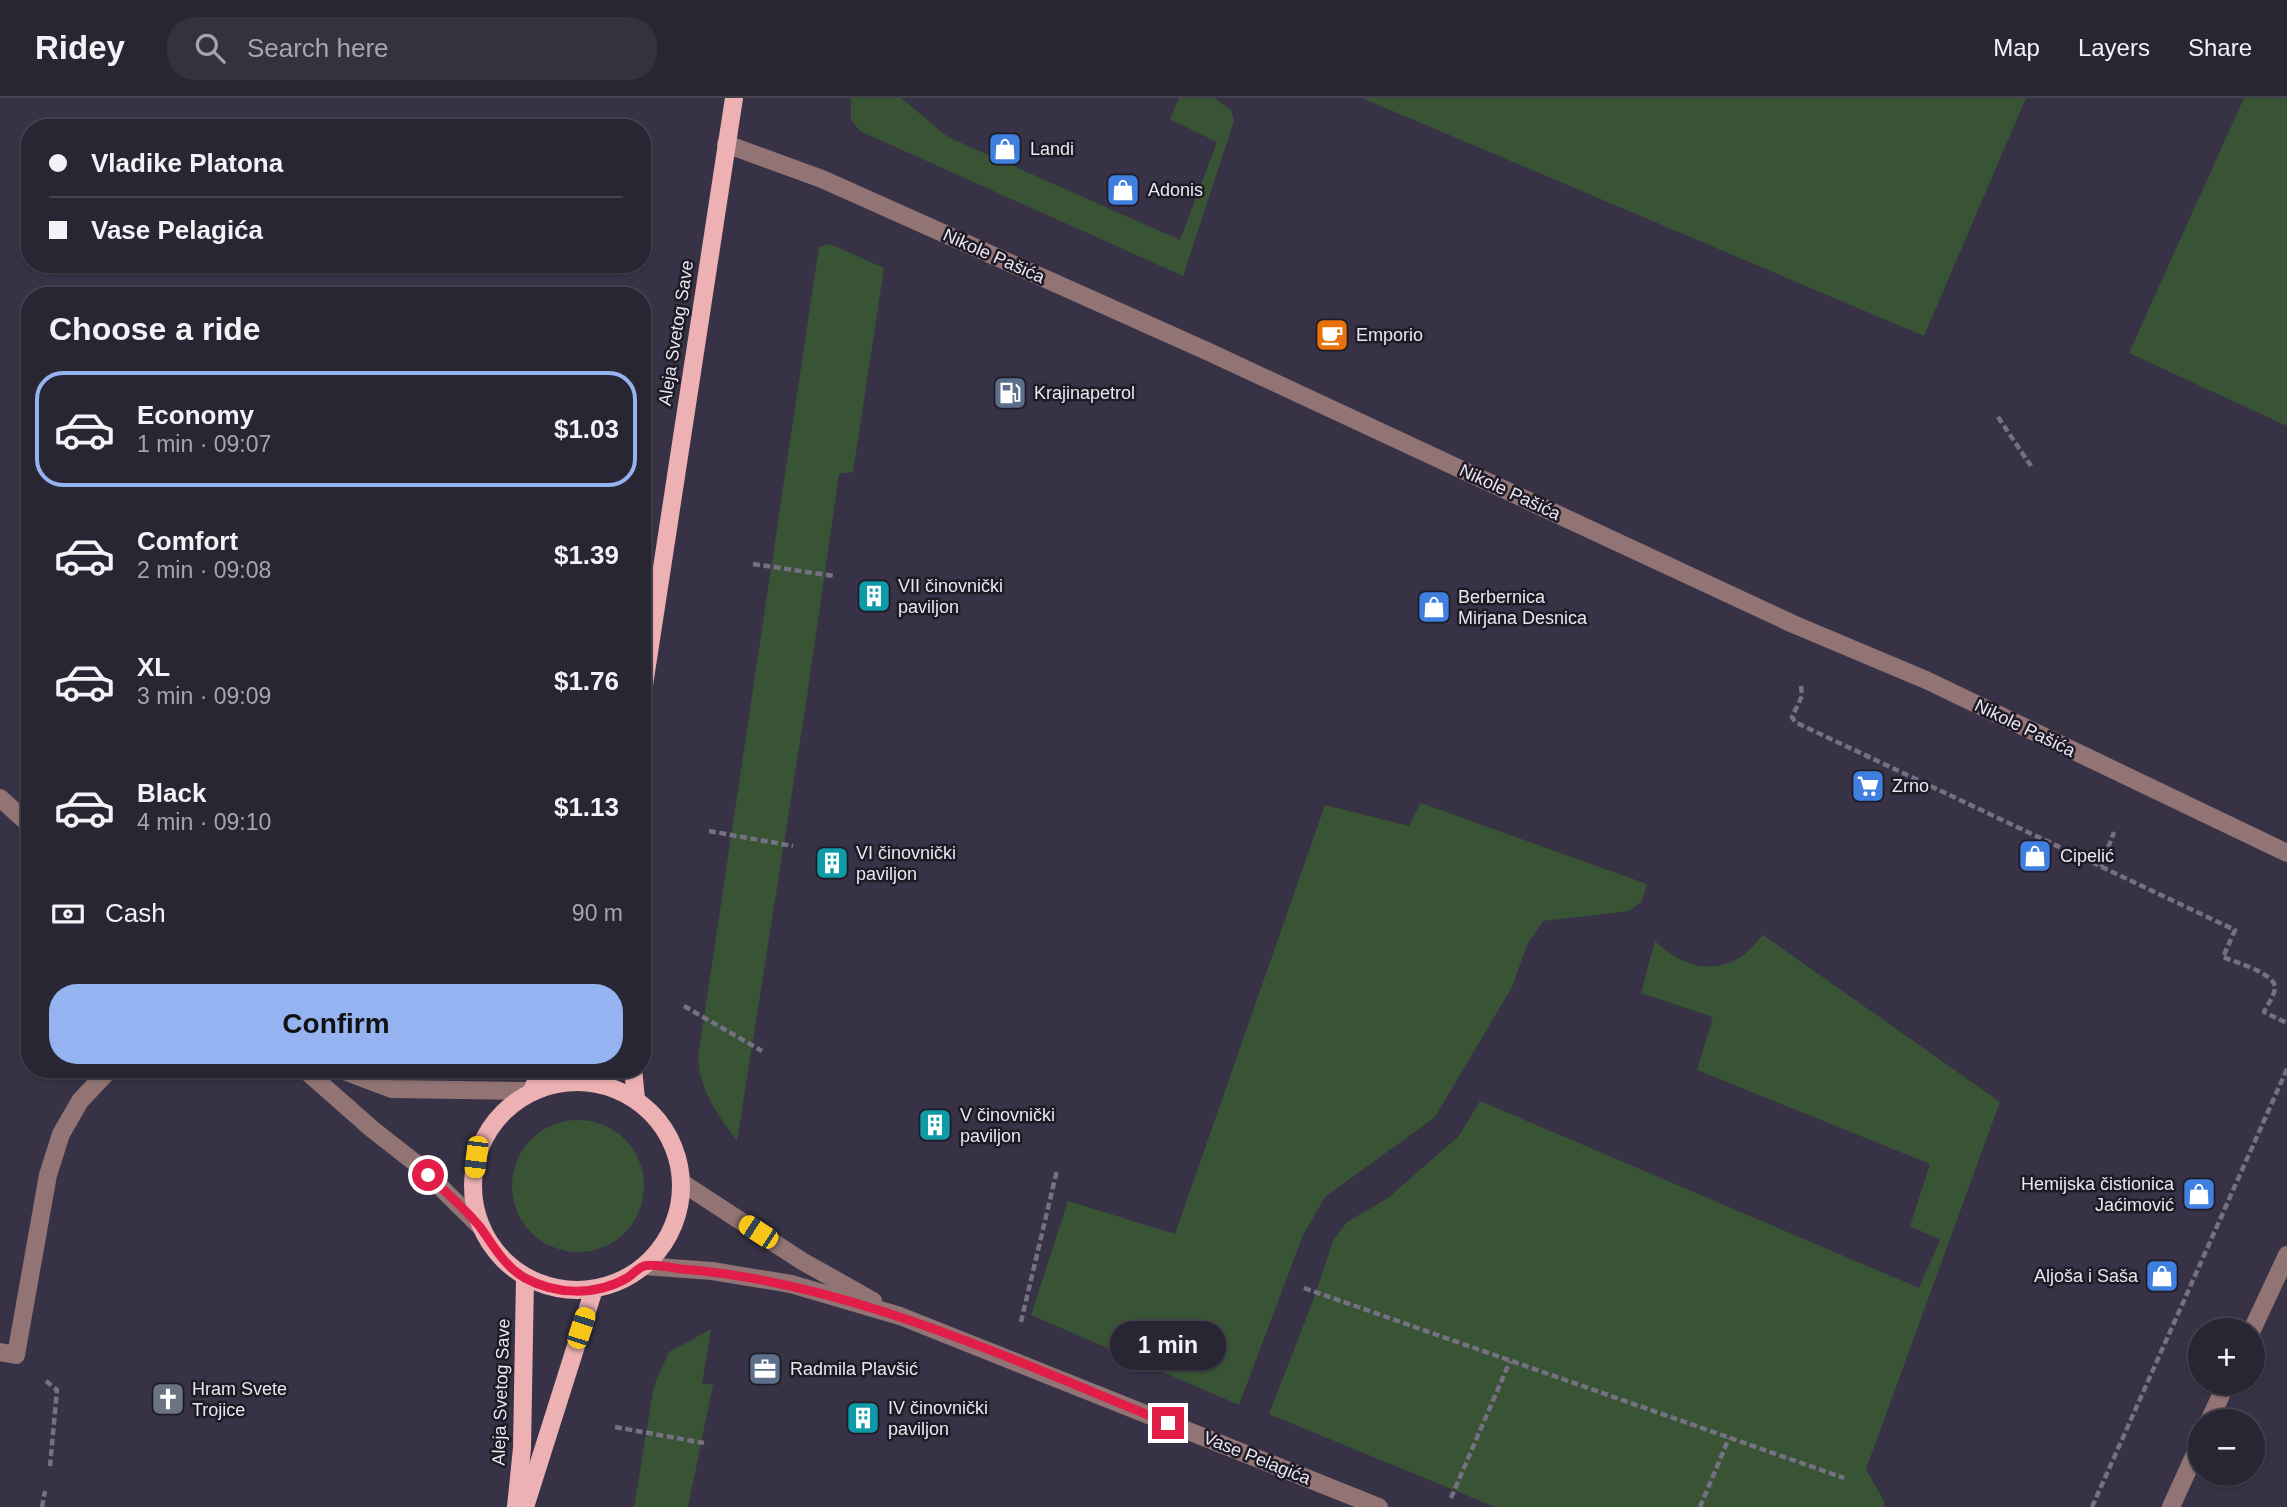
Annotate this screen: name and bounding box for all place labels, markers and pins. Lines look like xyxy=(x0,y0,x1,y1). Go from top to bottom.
shop icon: Landi xyxy=(986,130,1024,168)
place label: Landi xyxy=(1030,139,1074,159)
shop icon: Adonis xyxy=(1104,171,1142,209)
place label: Adonis xyxy=(1148,180,1203,200)
cafe icon: Emporio xyxy=(1313,316,1351,354)
place label: Emporio xyxy=(1356,325,1423,345)
fuel station icon: Krajinapetrol xyxy=(991,374,1029,412)
place label: Krajinapetrol xyxy=(1034,383,1135,403)
place label: VII činovnički paviljon xyxy=(898,576,1003,617)
building icon: VII činovnički paviljon xyxy=(855,577,893,615)
place label: Berbernica Mirjana Desnica xyxy=(1458,587,1588,628)
shop icon: Berbernica Mirjana Desnica xyxy=(1415,588,1453,626)
supermarket icon: Zrno xyxy=(1849,767,1887,805)
place label: Zrno xyxy=(1892,776,1929,796)
shop icon: Cipelić xyxy=(2016,837,2054,875)
place label: VI činovnički paviljon xyxy=(856,843,956,884)
building icon: VI činovnički paviljon xyxy=(813,844,851,882)
place label: Cipelić xyxy=(2060,846,2114,866)
place label: V činovnički paviljon xyxy=(960,1105,1055,1146)
building icon: V činovnički paviljon xyxy=(916,1106,954,1144)
place label: Hemijska čistionica Jaćimović xyxy=(2021,1174,2175,1215)
shop icon: Hemijska čistionica Jaćimović xyxy=(2180,1175,2218,1213)
shop icon: Aljoša i Saša xyxy=(2143,1257,2181,1295)
place label: Aljoša i Saša xyxy=(2034,1266,2139,1286)
office icon: Radmila Plavšić xyxy=(746,1350,784,1388)
place label: Radmila Plavšić xyxy=(790,1359,918,1379)
place label: Hram Svete Trojice xyxy=(192,1379,287,1420)
church icon: Hram Svete Trojice xyxy=(149,1380,187,1418)
place label: IV činovnički paviljon xyxy=(888,1398,988,1439)
building icon: IV činovnički paviljon xyxy=(844,1399,882,1437)

